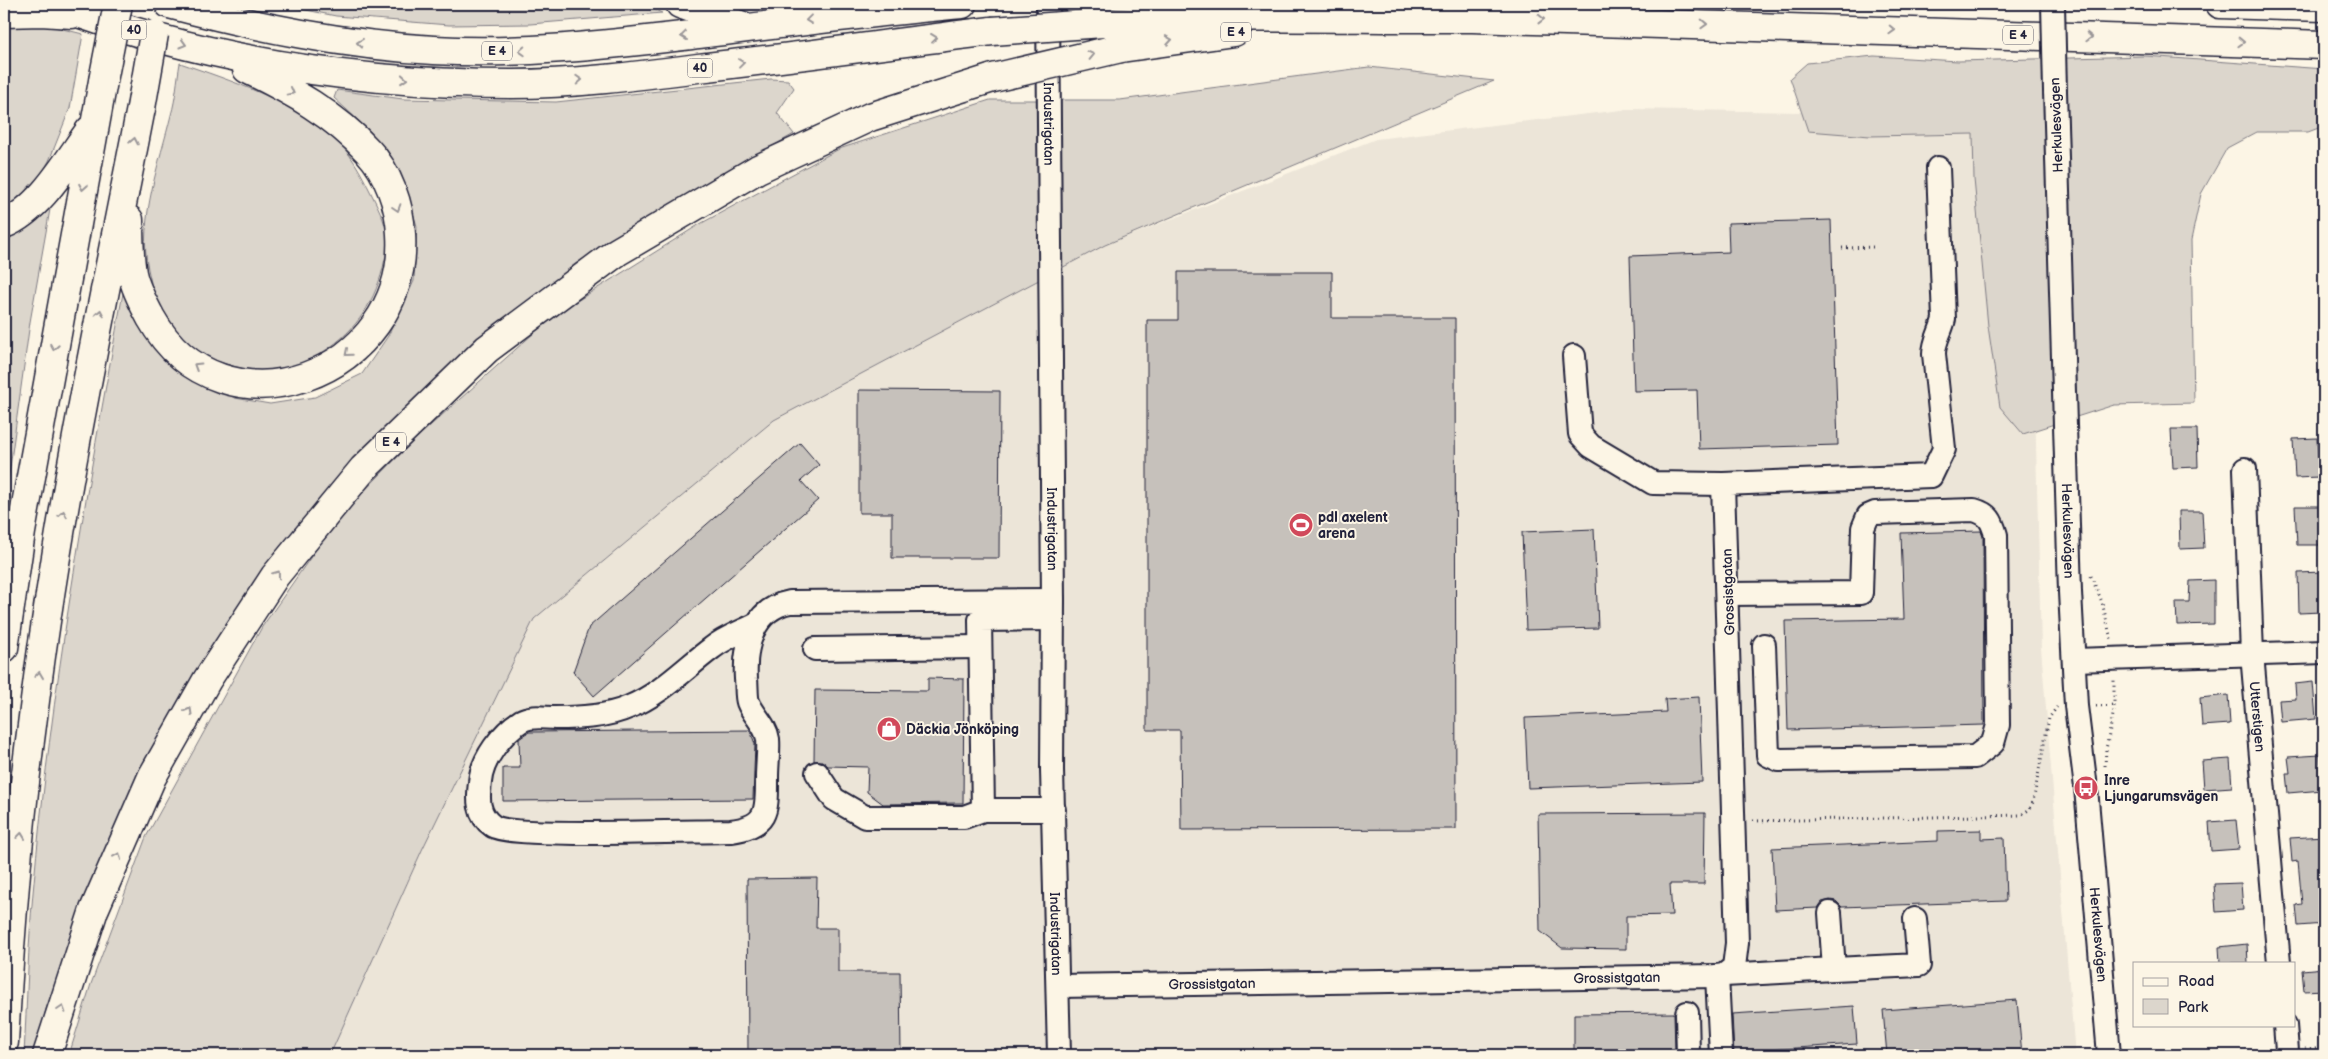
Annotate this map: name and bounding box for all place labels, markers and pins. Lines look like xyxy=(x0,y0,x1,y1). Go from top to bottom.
place label: pdl axelent arena xyxy=(1318,509,1388,542)
sports icon: pdl axelent arena xyxy=(1288,512,1314,538)
shop icon: Däckia Jönköping xyxy=(876,716,902,742)
place label: Däckia Jönköping xyxy=(906,721,1019,738)
place label: Inre Ljungarumsvägen xyxy=(2104,772,2218,805)
bus stop icon: Inre Ljungarumsvägen xyxy=(2073,775,2099,801)

